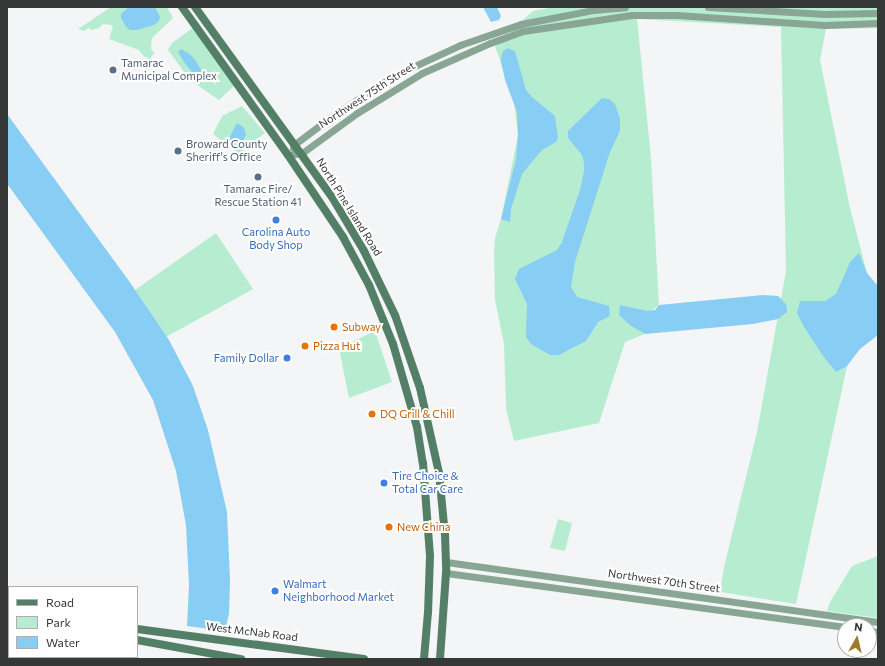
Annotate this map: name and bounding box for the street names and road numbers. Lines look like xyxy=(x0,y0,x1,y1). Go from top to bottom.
street label: Northwest 75th Street xyxy=(316,59,418,131)
street label: North Pine Island Road xyxy=(313,156,385,258)
street label: Northwest 70th Street xyxy=(607,567,721,595)
street label: West McNab Road xyxy=(205,620,299,644)

